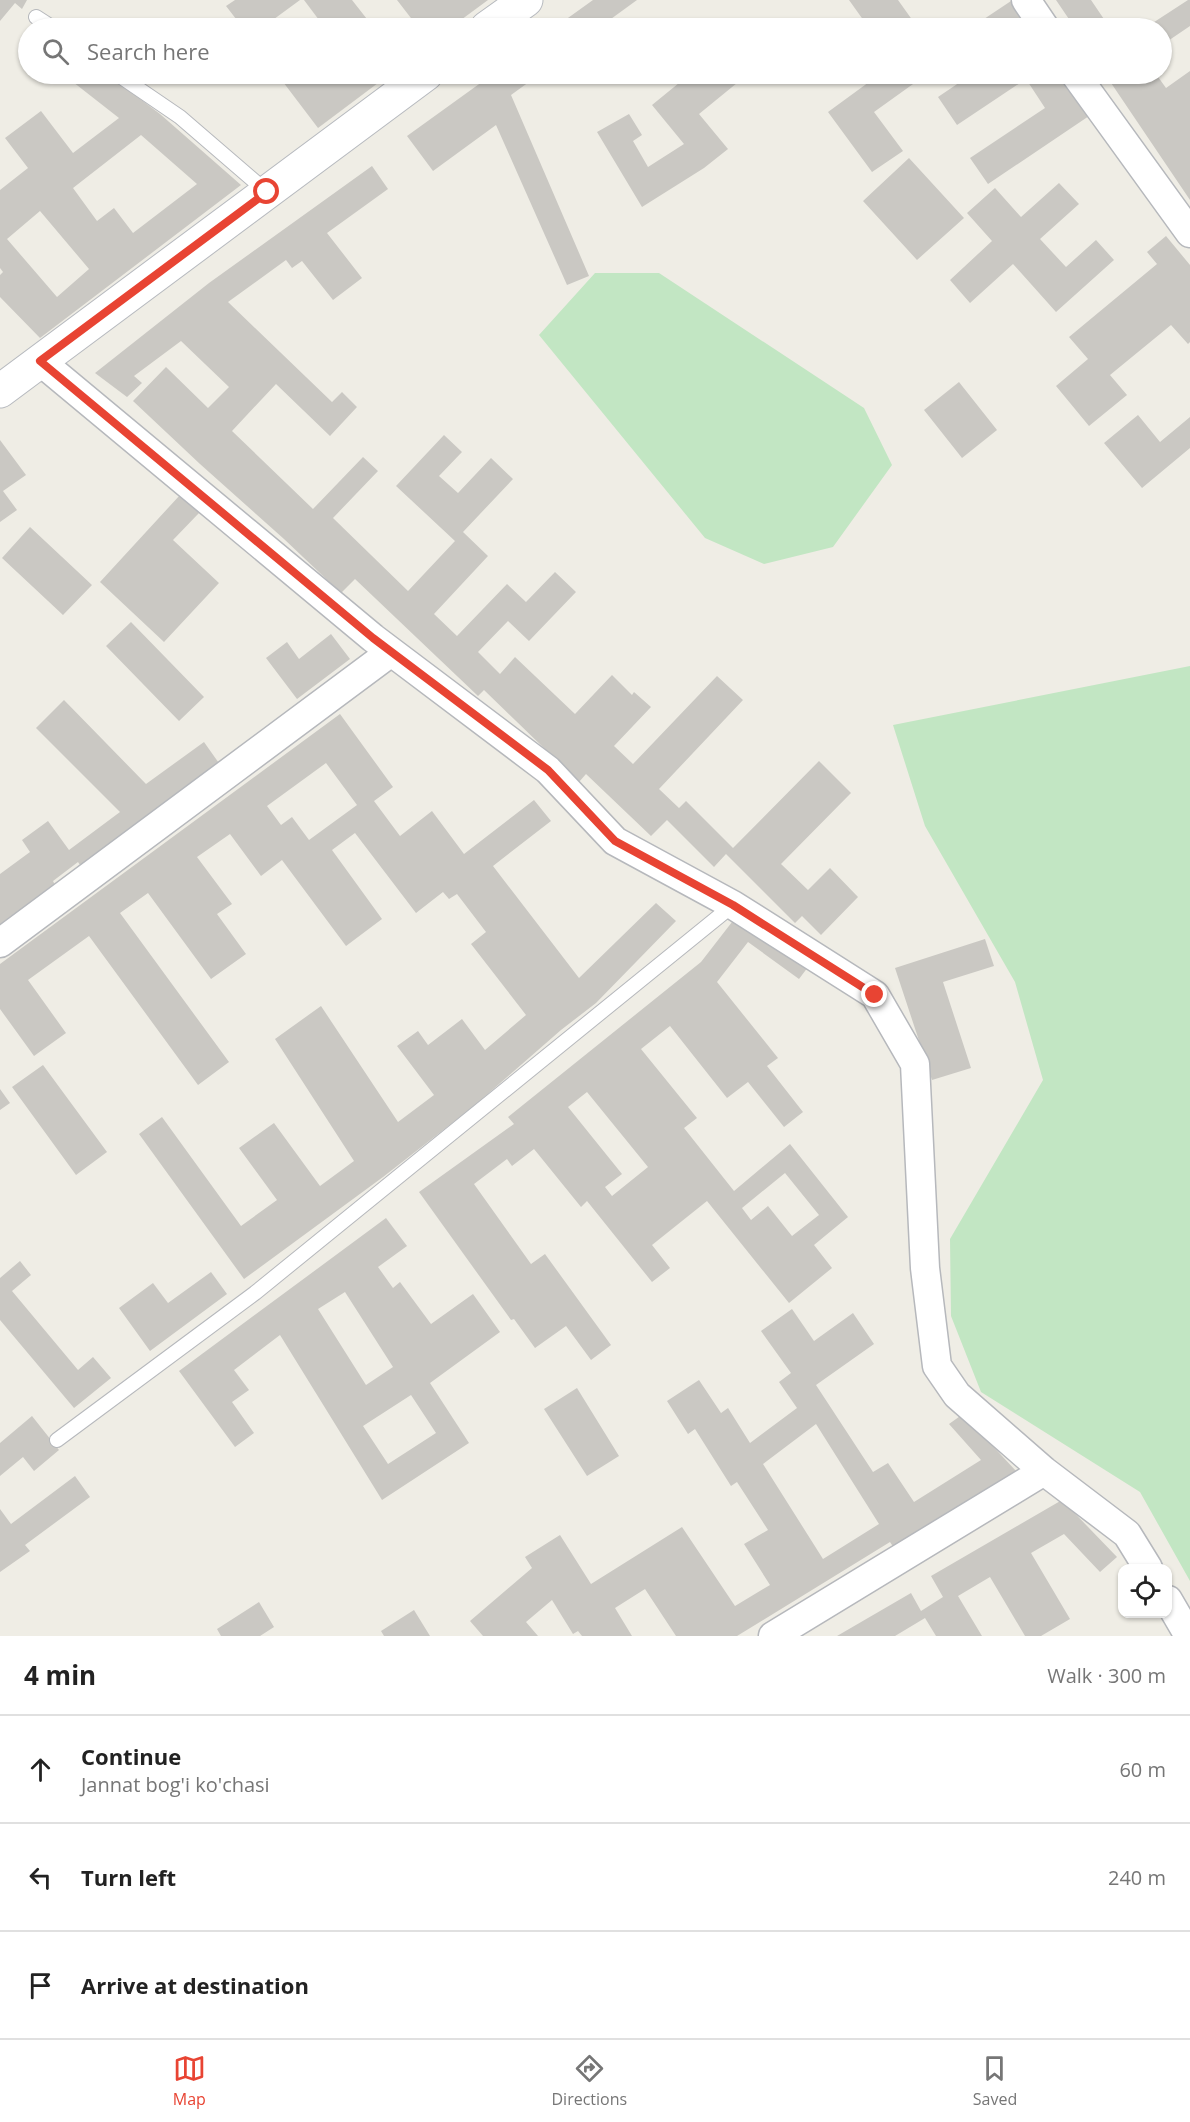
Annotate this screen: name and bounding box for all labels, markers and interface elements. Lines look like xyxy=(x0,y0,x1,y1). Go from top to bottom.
search box xyxy=(18,18,1172,84)
icon: search xyxy=(39,35,72,68)
text: Search here xyxy=(87,36,210,66)
route start xyxy=(253,178,279,204)
route end xyxy=(861,981,887,1007)
map controls xyxy=(1118,1564,1172,1618)
button: locate xyxy=(1118,1564,1172,1618)
text: 4 min xyxy=(24,1657,96,1693)
text: Walk · 300 m xyxy=(1047,1662,1166,1689)
text: Continue xyxy=(81,1741,181,1771)
icon: ahead xyxy=(24,1753,57,1786)
text: 60 m xyxy=(1119,1756,1166,1783)
text: Jannat bog'i ko'chasi xyxy=(81,1771,270,1798)
icon: left xyxy=(24,1861,57,1894)
text: Turn left xyxy=(81,1862,176,1892)
text: 240 m xyxy=(1108,1864,1166,1891)
icon: arrive xyxy=(24,1969,57,2002)
text: Arrive at destination xyxy=(81,1970,309,2000)
tab: Map xyxy=(173,2052,206,2110)
tab: Directions xyxy=(551,2052,627,2110)
tab: Saved xyxy=(973,2052,1017,2110)

